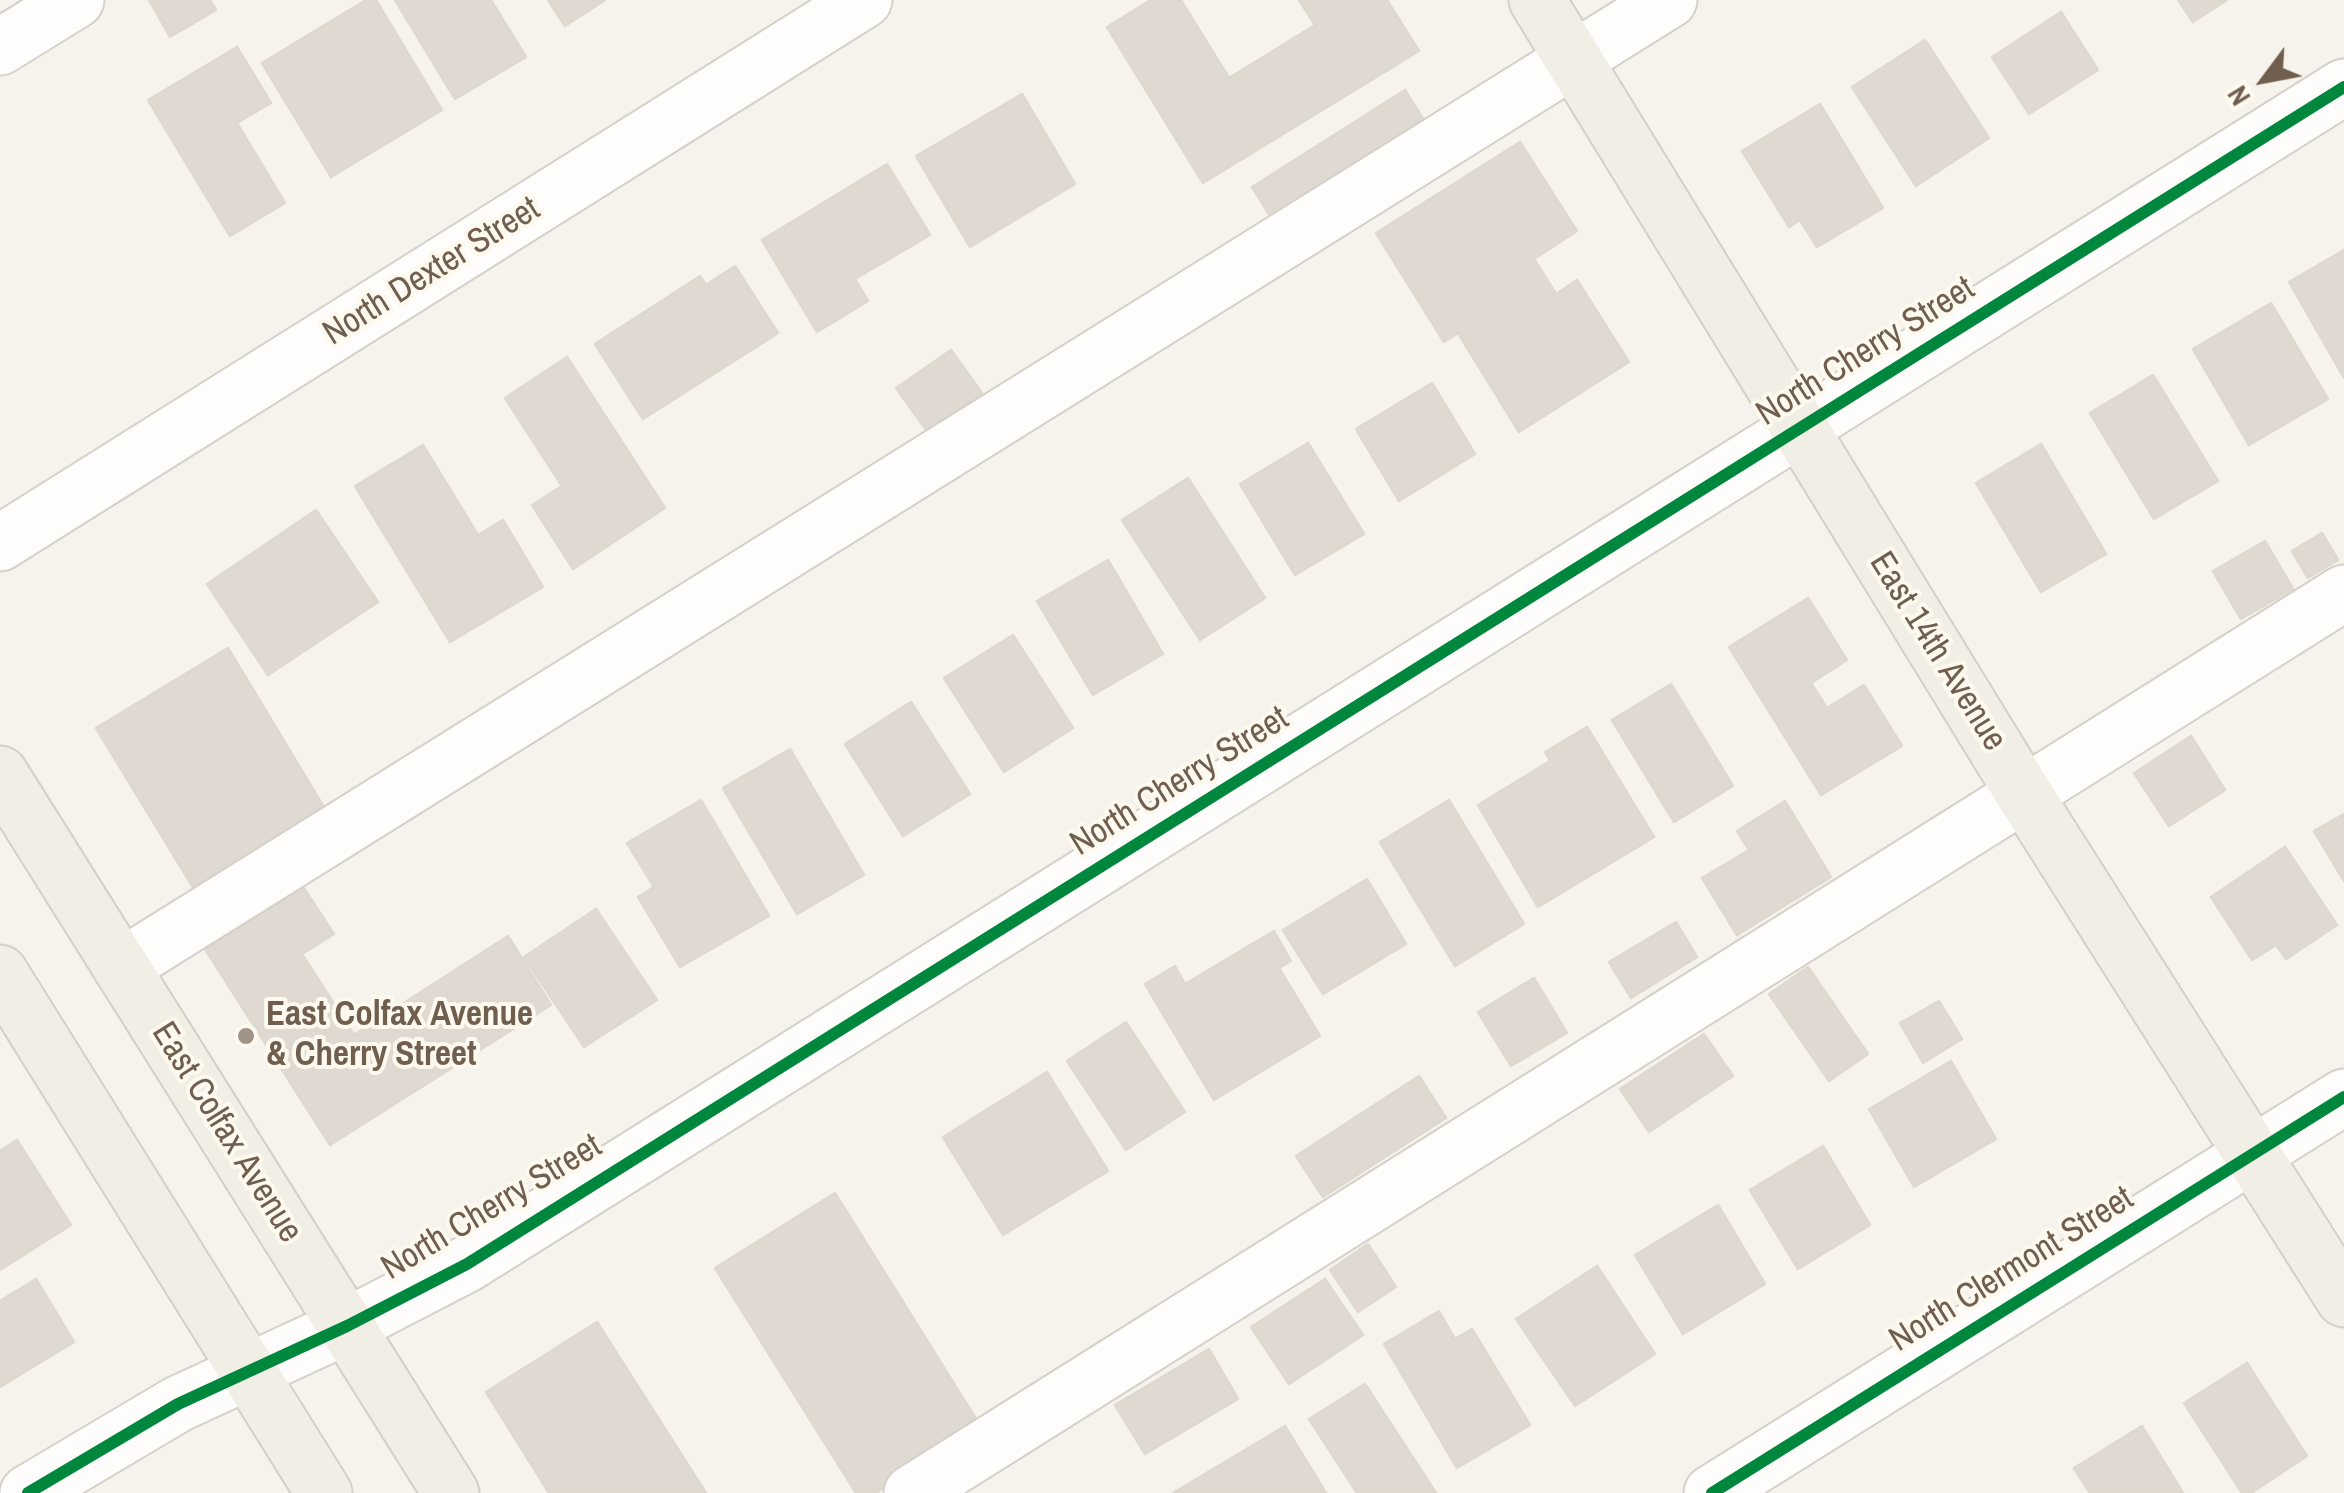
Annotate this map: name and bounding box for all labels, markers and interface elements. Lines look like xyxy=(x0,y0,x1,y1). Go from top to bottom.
north arrow xyxy=(2214,30,2314,130)
text: N xyxy=(2218,79,2259,113)
street label: North Dexter Street xyxy=(316,189,548,355)
street label: North Cherry Street xyxy=(1749,268,1983,436)
street label: East 14th Avenue xyxy=(1859,545,2015,759)
street label: North Cherry Street xyxy=(1063,698,1297,866)
place label: East Colfax Avenue & Cherry Street xyxy=(266,995,533,1077)
street label: East Colfax Avenue xyxy=(142,1015,310,1251)
marker: East Colfax Avenue & Cherry Street xyxy=(235,1025,257,1047)
street label: North Cherry Street xyxy=(375,1126,609,1290)
street label: North Clermont Street xyxy=(1883,1178,2141,1362)

